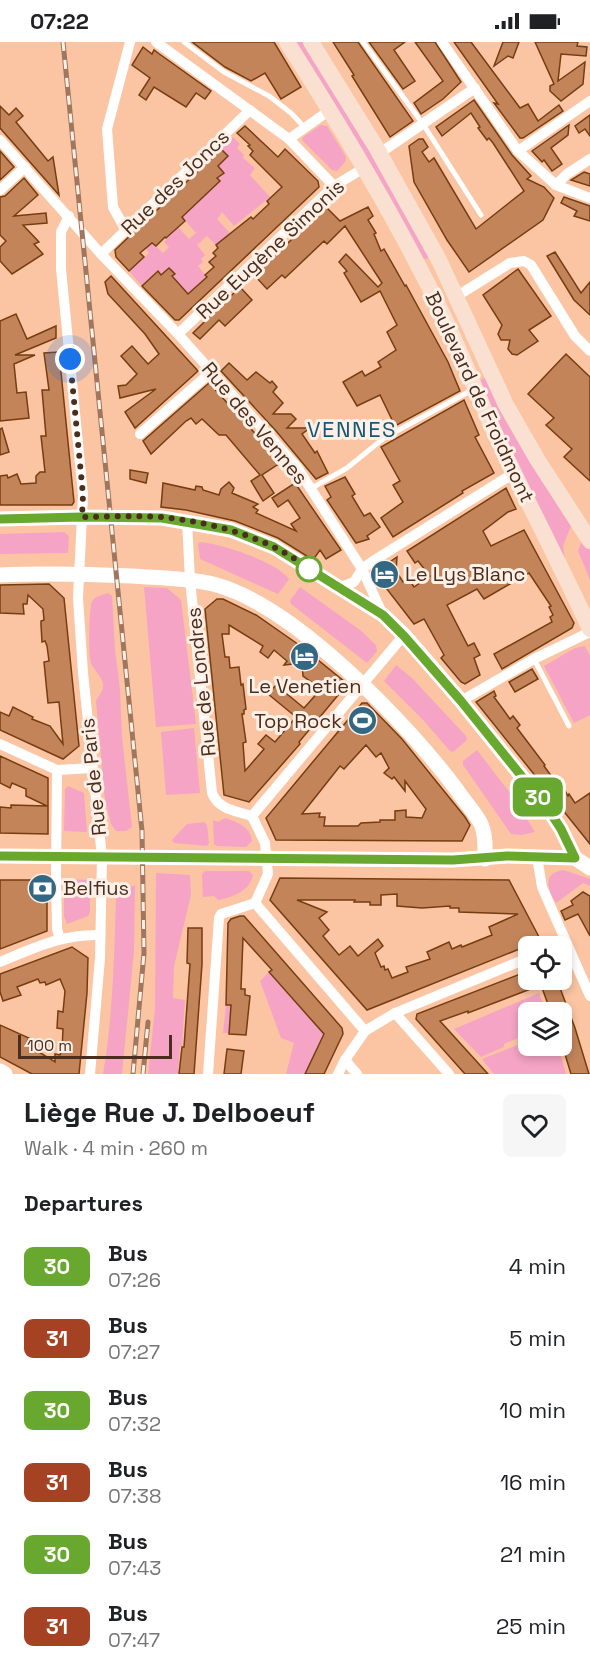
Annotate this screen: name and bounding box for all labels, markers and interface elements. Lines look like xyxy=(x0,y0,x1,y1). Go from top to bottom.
text: 07:22 xyxy=(30,7,89,35)
street label: Rue des Joncs xyxy=(115,124,235,240)
street label: Rue Eugène Simonis xyxy=(190,173,350,325)
street label: Boulevard de Froidmont xyxy=(420,287,540,507)
your location xyxy=(55,344,85,374)
street label: Rue des Vennes xyxy=(196,356,314,490)
district label: VENNES xyxy=(307,415,397,443)
unlabelled marker xyxy=(296,556,322,582)
hotel icon: Le Lys Blanc xyxy=(368,558,400,590)
place label: Le Lys Blanc xyxy=(405,561,525,587)
street label: Rue de Londres xyxy=(180,606,222,758)
hotel icon: Le Venetien xyxy=(289,640,321,672)
place label: Le Venetien xyxy=(249,673,361,699)
sports icon: Top Rock xyxy=(347,705,379,737)
place label: Top Rock xyxy=(254,708,342,734)
street label: Rue de Paris xyxy=(74,717,112,837)
line badge: 30 xyxy=(511,778,565,816)
text: 30 xyxy=(525,784,551,811)
bank icon: Belfius xyxy=(26,872,58,904)
place label: Belfius xyxy=(63,875,129,901)
map controls xyxy=(518,936,572,1056)
button: locate xyxy=(518,936,572,990)
button: layers xyxy=(518,1002,572,1056)
scale bar xyxy=(18,1032,172,1060)
text: 100 m xyxy=(27,1035,72,1056)
text: Liège Rue J. Delboeuf xyxy=(24,1094,315,1130)
button: heart xyxy=(503,1094,566,1157)
text: Walk · 4 min · 260 m xyxy=(24,1135,208,1161)
text: Departures xyxy=(24,1189,143,1217)
text: Bus xyxy=(108,1239,148,1267)
text: 4 min xyxy=(509,1252,566,1280)
text: 30 xyxy=(44,1253,70,1280)
text: 07:26 xyxy=(108,1267,161,1293)
text: Bus xyxy=(108,1311,148,1339)
text: 5 min xyxy=(509,1324,566,1352)
text: 31 xyxy=(46,1325,68,1352)
text: 07:27 xyxy=(108,1339,160,1365)
text: Bus xyxy=(108,1383,148,1411)
text: 10 min xyxy=(499,1396,566,1424)
text: 30 xyxy=(44,1397,70,1424)
text: 07:32 xyxy=(108,1411,161,1437)
text: Bus xyxy=(108,1455,148,1483)
text: 16 min xyxy=(500,1468,566,1496)
text: 31 xyxy=(46,1469,68,1496)
text: 07:38 xyxy=(108,1483,161,1509)
text: Bus xyxy=(108,1527,148,1555)
text: 21 min xyxy=(500,1540,566,1568)
text: 30 xyxy=(44,1541,70,1568)
text: 07:43 xyxy=(108,1555,161,1581)
text: Bus xyxy=(108,1599,148,1627)
text: 25 min xyxy=(496,1612,566,1640)
text: 31 xyxy=(46,1613,68,1640)
text: 07:47 xyxy=(108,1627,160,1653)

